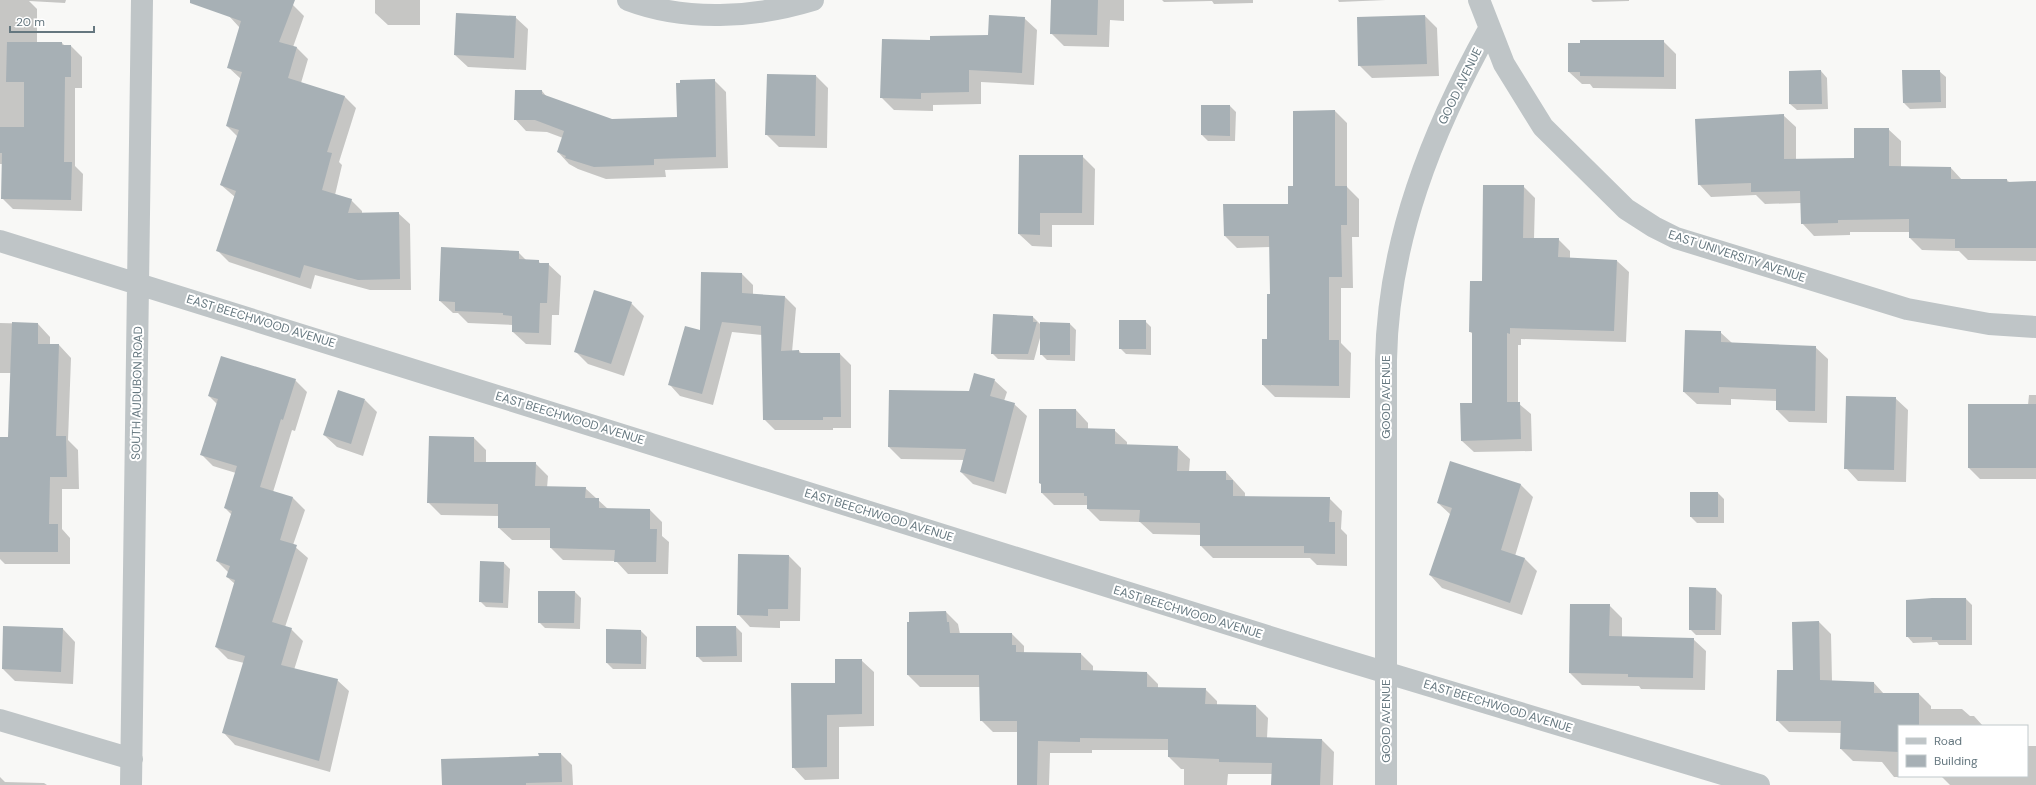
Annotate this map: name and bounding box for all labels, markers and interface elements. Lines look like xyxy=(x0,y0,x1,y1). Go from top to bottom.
scale bar xyxy=(10,8,94,34)
text: 20 m xyxy=(16,14,45,30)
street label: GOOD AVENUE xyxy=(1434,45,1486,127)
street label: EAST UNIVERSITY AVENUE xyxy=(1666,226,1808,286)
street label: EAST BEECHWOOD AVENUE xyxy=(185,291,338,351)
street label: SOUTH AUDUBON ROAD xyxy=(128,326,146,460)
street label: GOOD AVENUE xyxy=(1378,355,1394,439)
street label: EAST BEECHWOOD AVENUE xyxy=(494,388,647,448)
street label: EAST BEECHWOOD AVENUE xyxy=(803,485,956,545)
street label: EAST BEECHWOOD AVENUE xyxy=(1112,582,1265,642)
street label: EAST BEECHWOOD AVENUE xyxy=(1422,676,1575,736)
street label: GOOD AVENUE xyxy=(1378,679,1394,763)
legend xyxy=(1898,725,2028,777)
text: Road xyxy=(1934,733,1962,749)
text: Building xyxy=(1934,753,1978,769)

